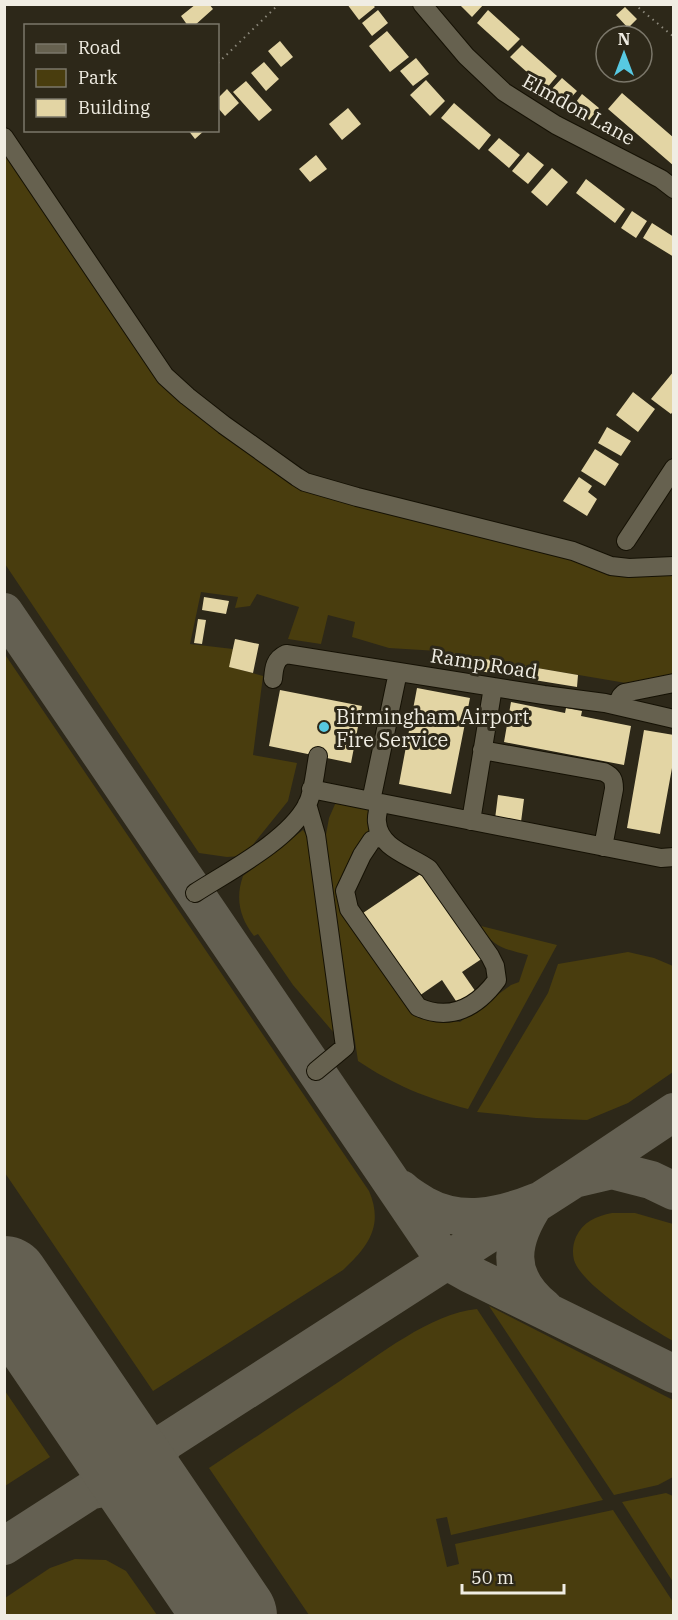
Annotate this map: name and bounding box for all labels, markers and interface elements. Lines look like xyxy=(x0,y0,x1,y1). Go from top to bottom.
legend xyxy=(24,24,219,132)
north arrow xyxy=(594,24,654,84)
text: N xyxy=(618,29,630,49)
text: Road xyxy=(78,36,121,59)
text: Park xyxy=(78,66,118,89)
street label: Elmdon Lane xyxy=(518,67,640,151)
text: Building xyxy=(78,96,150,119)
street label: Ramp Road xyxy=(429,641,539,685)
place label: Birmingham Airport Fire Service xyxy=(336,703,529,753)
marker: Birmingham Airport Fire Service xyxy=(317,720,331,734)
scale bar xyxy=(462,1557,564,1595)
text: 50 m xyxy=(471,1566,514,1589)

